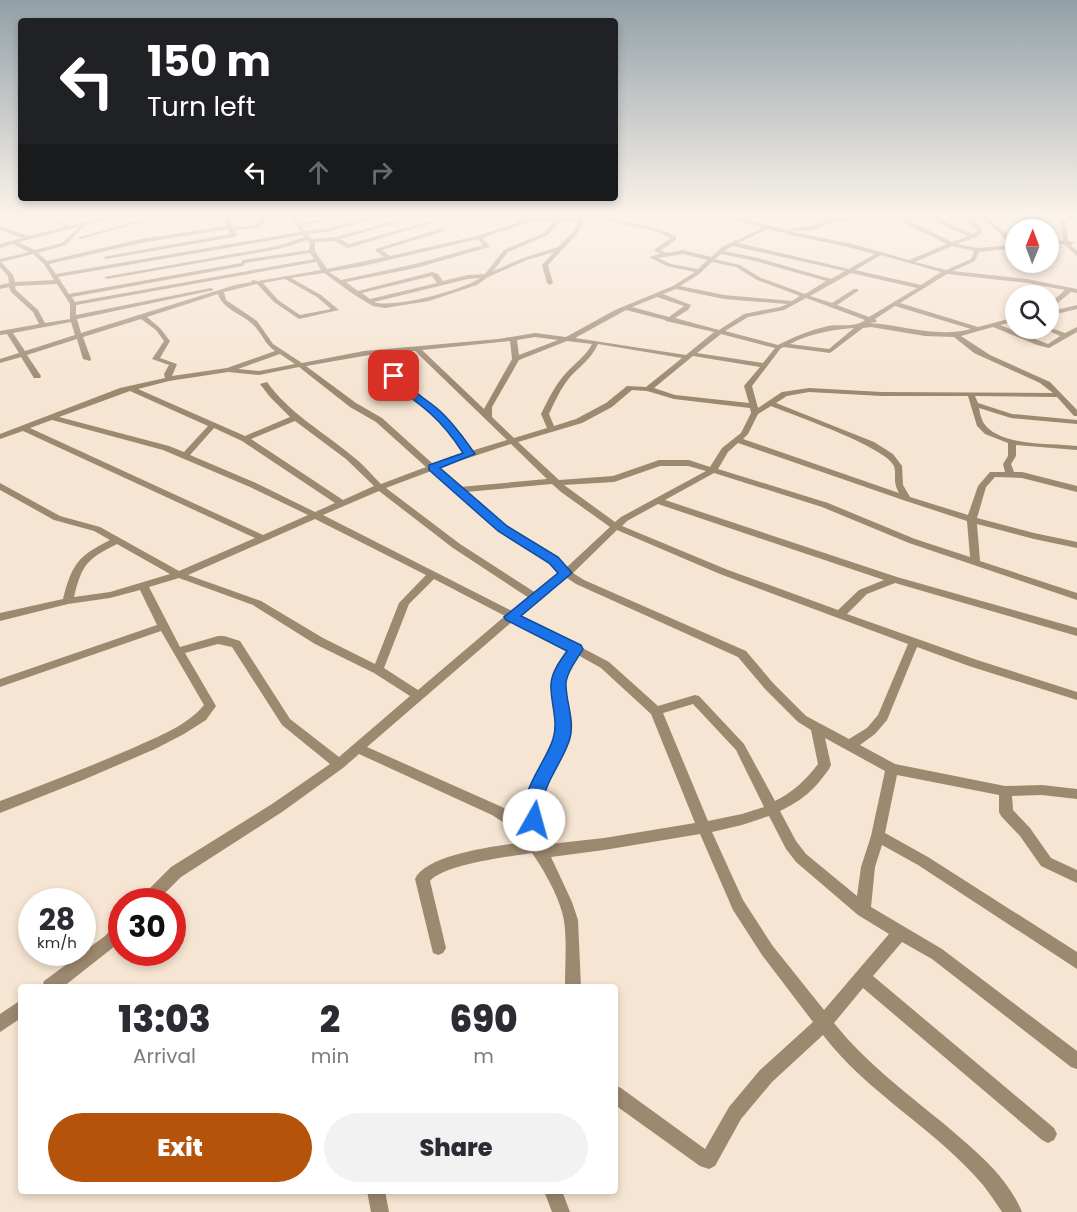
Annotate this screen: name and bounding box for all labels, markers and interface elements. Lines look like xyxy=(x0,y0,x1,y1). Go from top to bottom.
text: 150 m xyxy=(147,32,271,91)
icon: left xyxy=(48,42,126,120)
text: Turn left xyxy=(147,88,256,125)
icon: left xyxy=(239,156,272,189)
icon: ahead xyxy=(302,156,335,189)
icon: right xyxy=(365,156,398,189)
north arrow xyxy=(1005,219,1059,273)
map controls xyxy=(1005,219,1059,339)
button: search xyxy=(1005,285,1059,339)
pin xyxy=(368,350,419,401)
icon: arrive xyxy=(377,359,410,392)
position arrow xyxy=(502,788,566,852)
speed limit sign: 30 xyxy=(108,888,186,966)
text: 28 xyxy=(39,898,75,941)
text: km/h xyxy=(37,932,77,953)
text: 13:03 xyxy=(118,994,211,1045)
text: 2 xyxy=(320,994,340,1045)
text: 690 xyxy=(449,994,518,1045)
text: Arrival xyxy=(133,1042,196,1070)
text: min xyxy=(311,1042,349,1070)
text: m xyxy=(473,1042,494,1070)
button: Exit xyxy=(48,1113,312,1182)
button: Share xyxy=(324,1113,588,1182)

